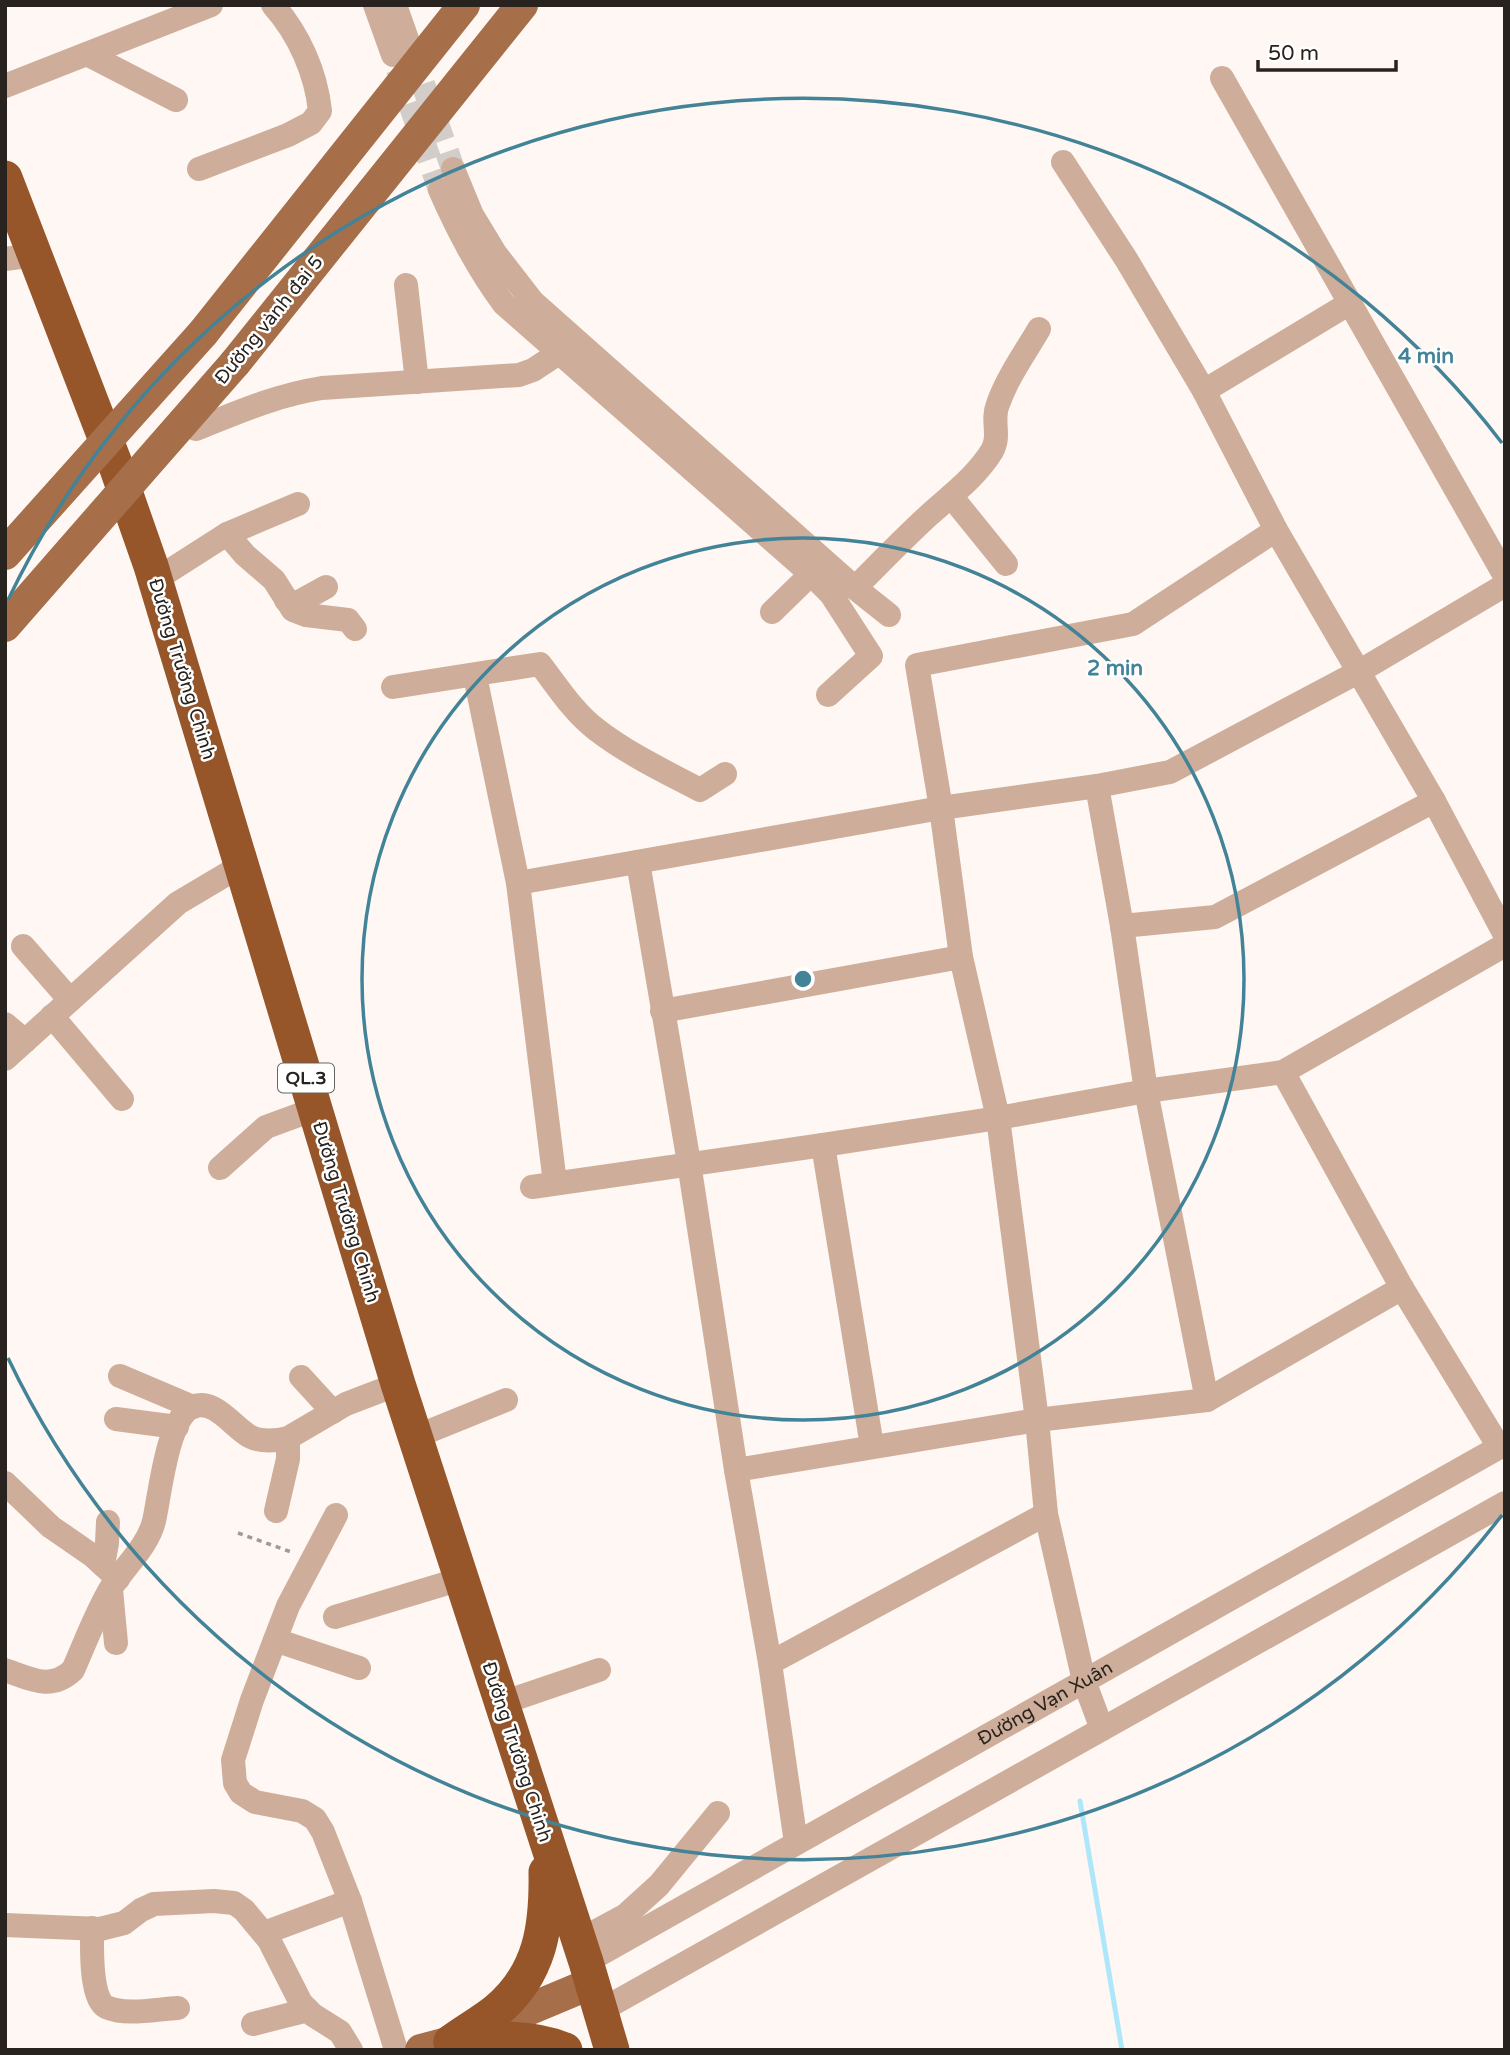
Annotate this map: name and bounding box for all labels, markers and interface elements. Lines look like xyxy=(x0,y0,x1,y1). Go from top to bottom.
scale bar xyxy=(1258,28,1396,72)
text: 50 m xyxy=(1268,41,1319,66)
street label: Đường vành đai 5 xyxy=(210,251,328,389)
text: 4 min xyxy=(1398,344,1454,369)
street label: Đường Trường Chinh xyxy=(144,576,220,762)
text: 2 min xyxy=(1087,656,1143,681)
centre of rings xyxy=(791,967,815,991)
road number: QL.3 xyxy=(278,1064,334,1092)
street label: Đường Trường Chinh xyxy=(308,1119,384,1305)
street label: Đường Vạn Xuân xyxy=(974,1656,1116,1750)
street label: Đường Trường Chinh xyxy=(477,1659,557,1845)

